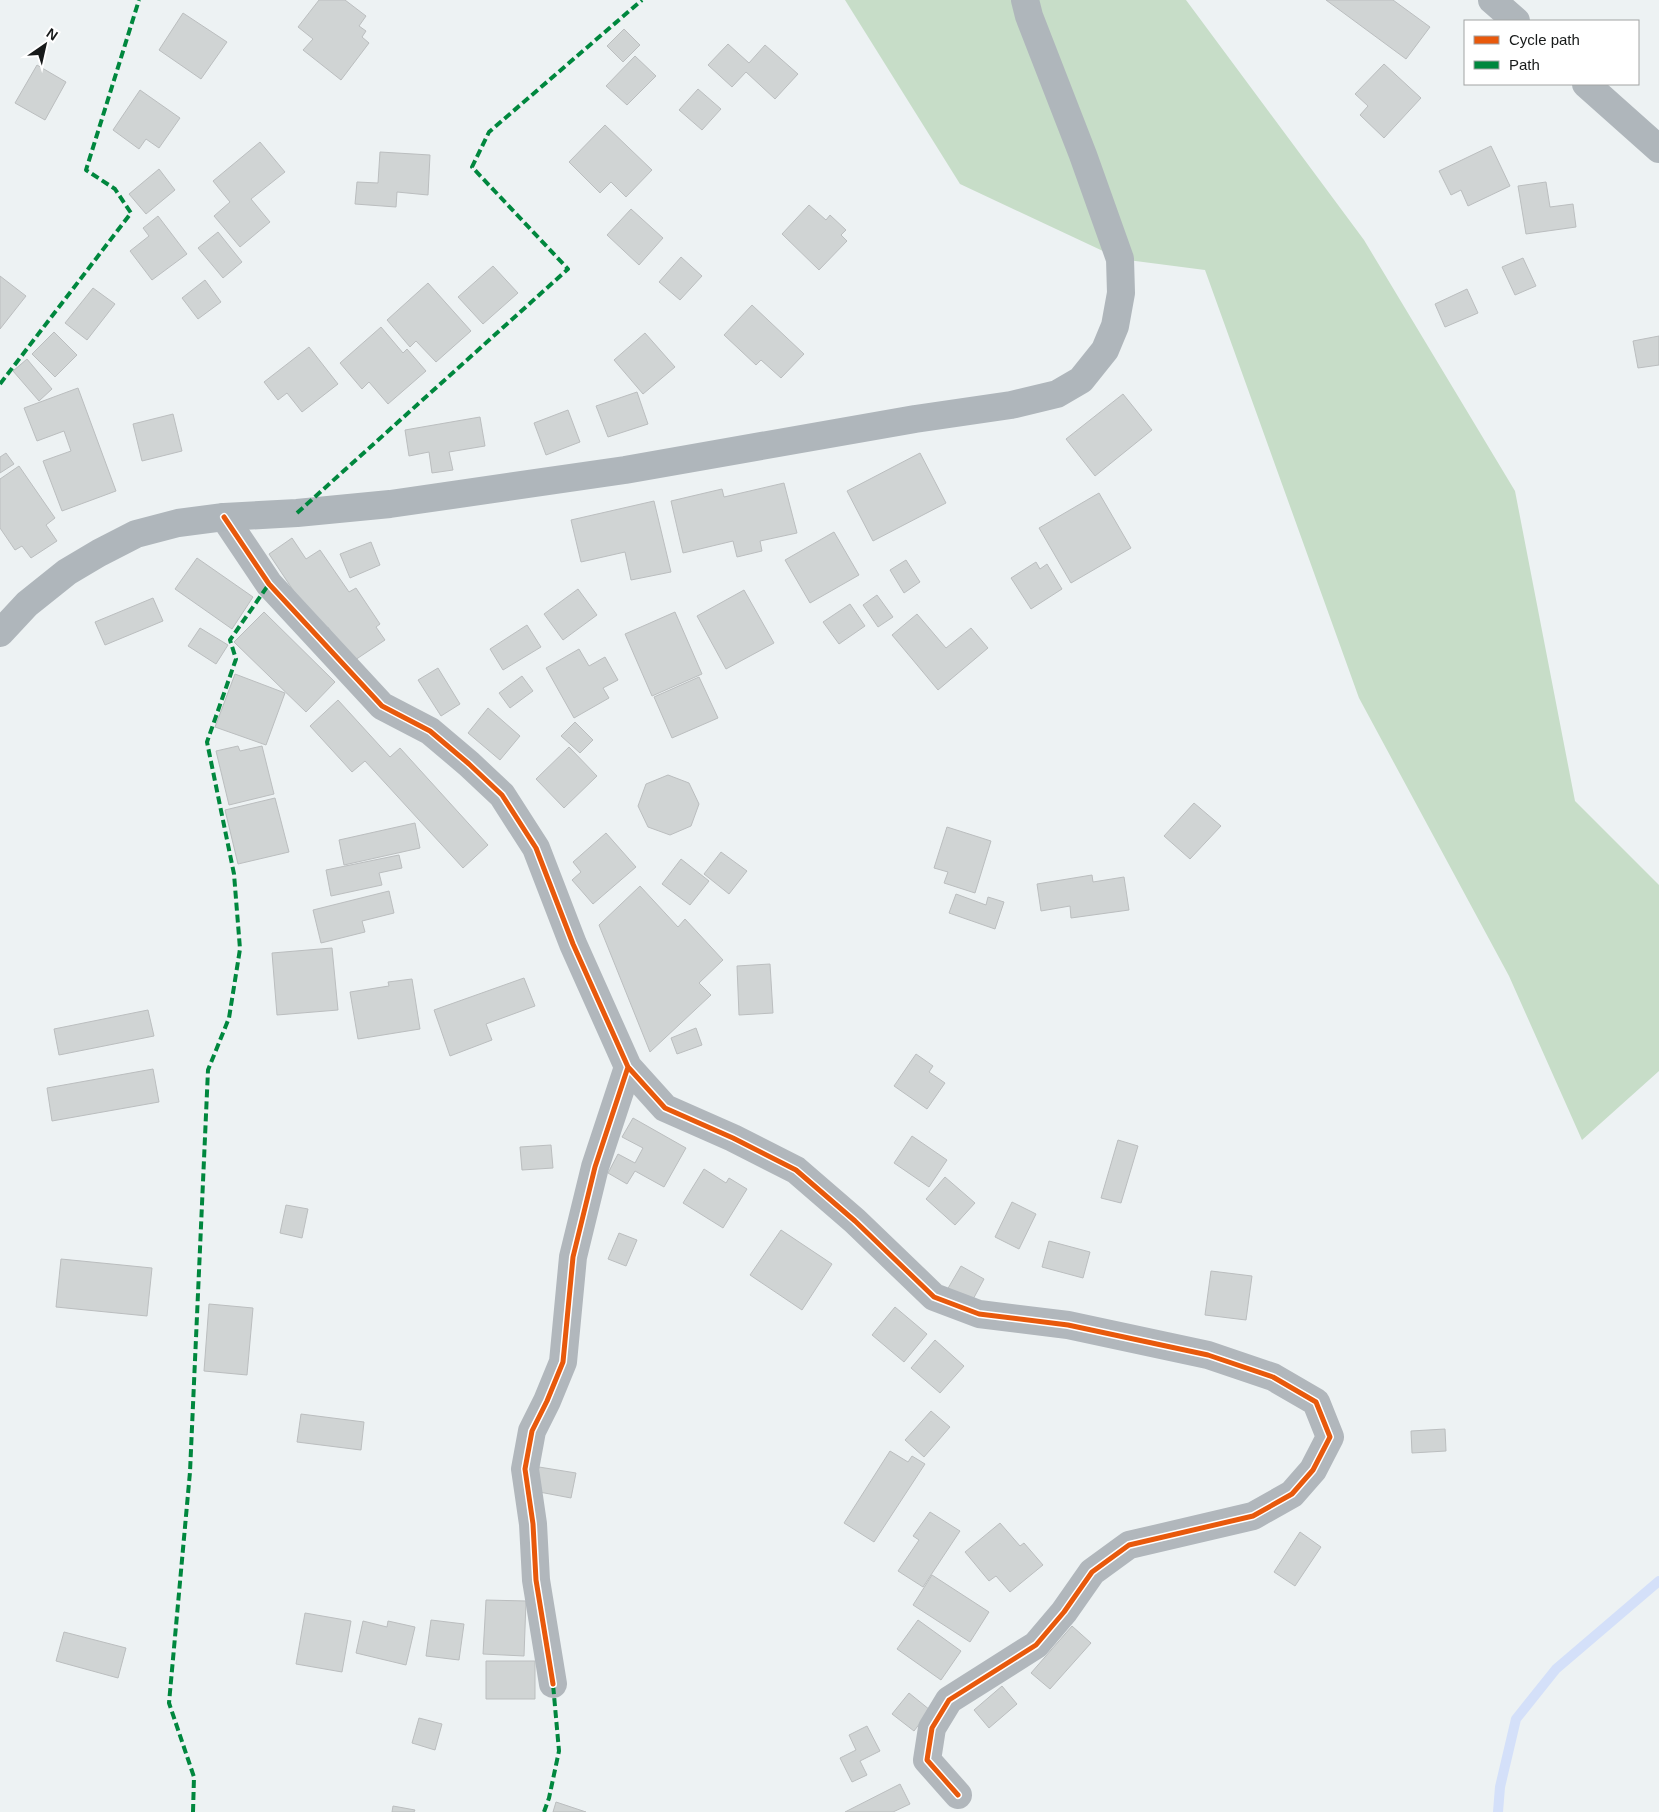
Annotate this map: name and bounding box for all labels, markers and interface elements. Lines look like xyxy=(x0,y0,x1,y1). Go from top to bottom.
north arrow xyxy=(20,20,70,70)
legend xyxy=(1464,20,1639,85)
text: N xyxy=(44,25,61,44)
text: Cycle path xyxy=(1509,31,1580,48)
text: Path xyxy=(1509,56,1540,73)

